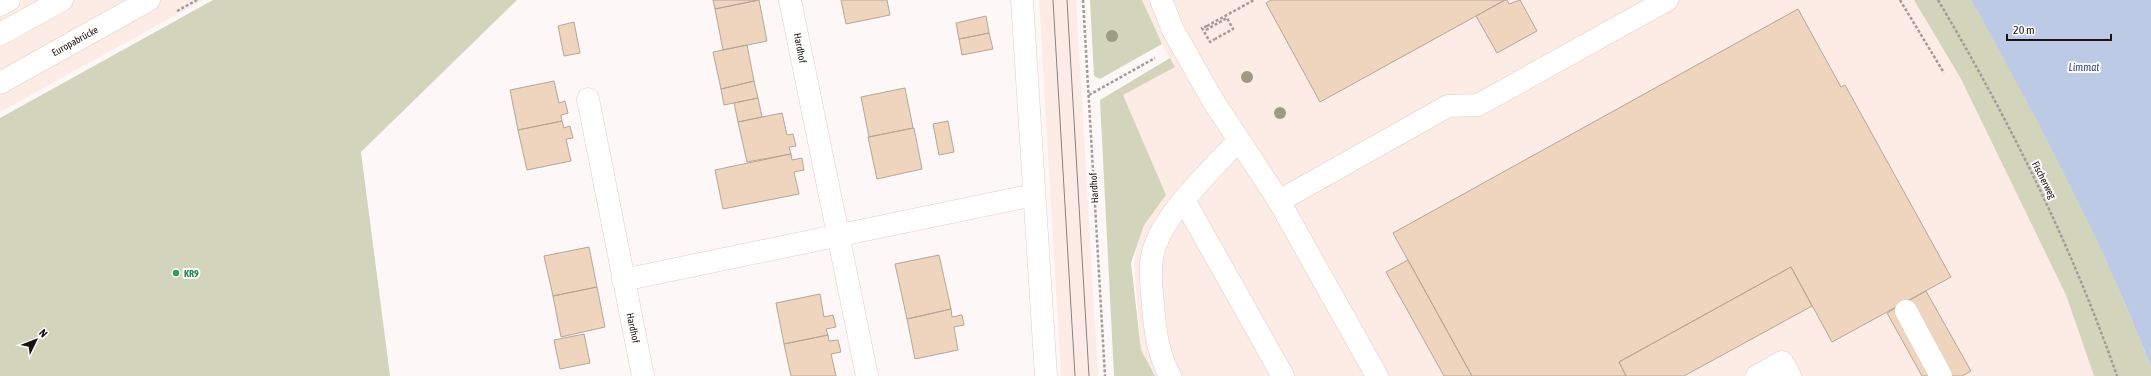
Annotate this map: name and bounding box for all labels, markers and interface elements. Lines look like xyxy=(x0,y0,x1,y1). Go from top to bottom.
scale bar xyxy=(2007,16,2111,42)
text: 20 m xyxy=(2013,23,2035,37)
street label: Europabrücke xyxy=(50,24,100,58)
street label: Hardhof xyxy=(792,32,808,64)
water label: Limmat xyxy=(2069,61,2100,73)
street label: Fischerweg xyxy=(2030,159,2058,201)
street label: Hardhof xyxy=(1088,172,1100,204)
marker: KR9 xyxy=(171,268,181,278)
place label: KR9 xyxy=(184,268,199,279)
street label: Hardhof xyxy=(624,312,642,344)
north arrow xyxy=(16,320,56,360)
text: N xyxy=(37,327,50,340)

